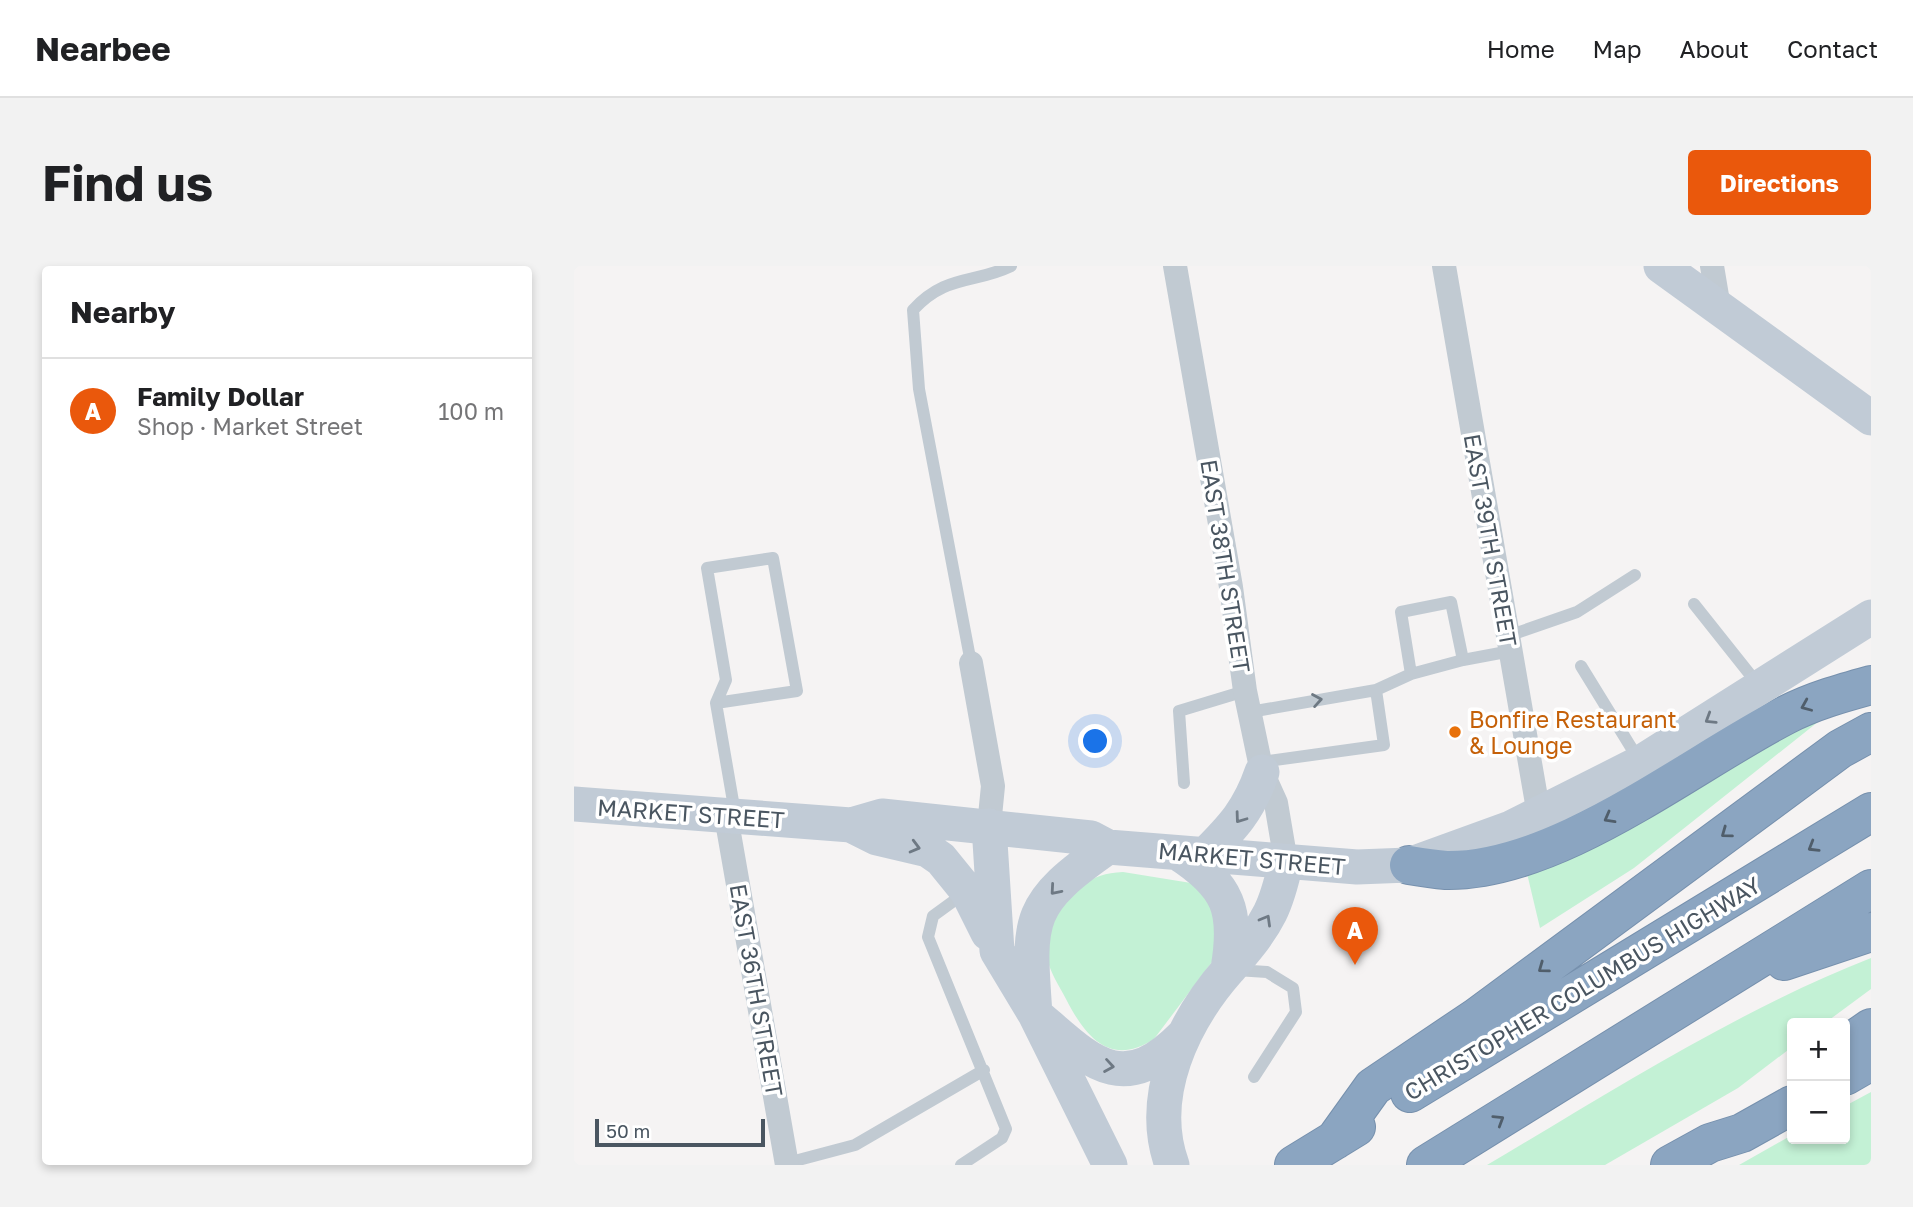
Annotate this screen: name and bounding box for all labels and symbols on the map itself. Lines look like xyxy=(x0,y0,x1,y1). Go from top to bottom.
street label: EAST 39TH STREET xyxy=(1459,431,1523,649)
street label: EAST 38TH STREET xyxy=(1195,457,1257,675)
one-way arrow xyxy=(1311,693,1323,708)
one-way arrow xyxy=(1801,697,1813,711)
place label: Bonfire Restaurant & Lounge xyxy=(1469,705,1677,759)
one-way arrow xyxy=(1704,710,1717,723)
your location xyxy=(1078,724,1112,758)
marker: Bonfire Restaurant & Lounge xyxy=(1447,724,1463,740)
street label: MARKET STREET xyxy=(596,792,786,834)
one-way arrow xyxy=(1235,810,1248,823)
one-way arrow xyxy=(1603,810,1616,823)
one-way arrow xyxy=(1721,825,1734,837)
street label: MARKET STREET xyxy=(1157,836,1347,880)
one-way arrow xyxy=(909,839,921,853)
one-way arrow xyxy=(1807,839,1820,852)
street label: CHRISTOPHER COLUMBUS HIGHWAY xyxy=(1399,870,1765,1106)
street label: EAST 36TH STREET xyxy=(725,881,789,1099)
one-way arrow xyxy=(1051,881,1063,894)
pin: A xyxy=(1332,907,1378,965)
one-way arrow xyxy=(1258,915,1271,927)
one-way arrow xyxy=(1538,960,1551,973)
one-way arrow xyxy=(1103,1058,1115,1073)
scale bar xyxy=(595,1116,765,1148)
one-way arrow xyxy=(1491,1116,1504,1129)

